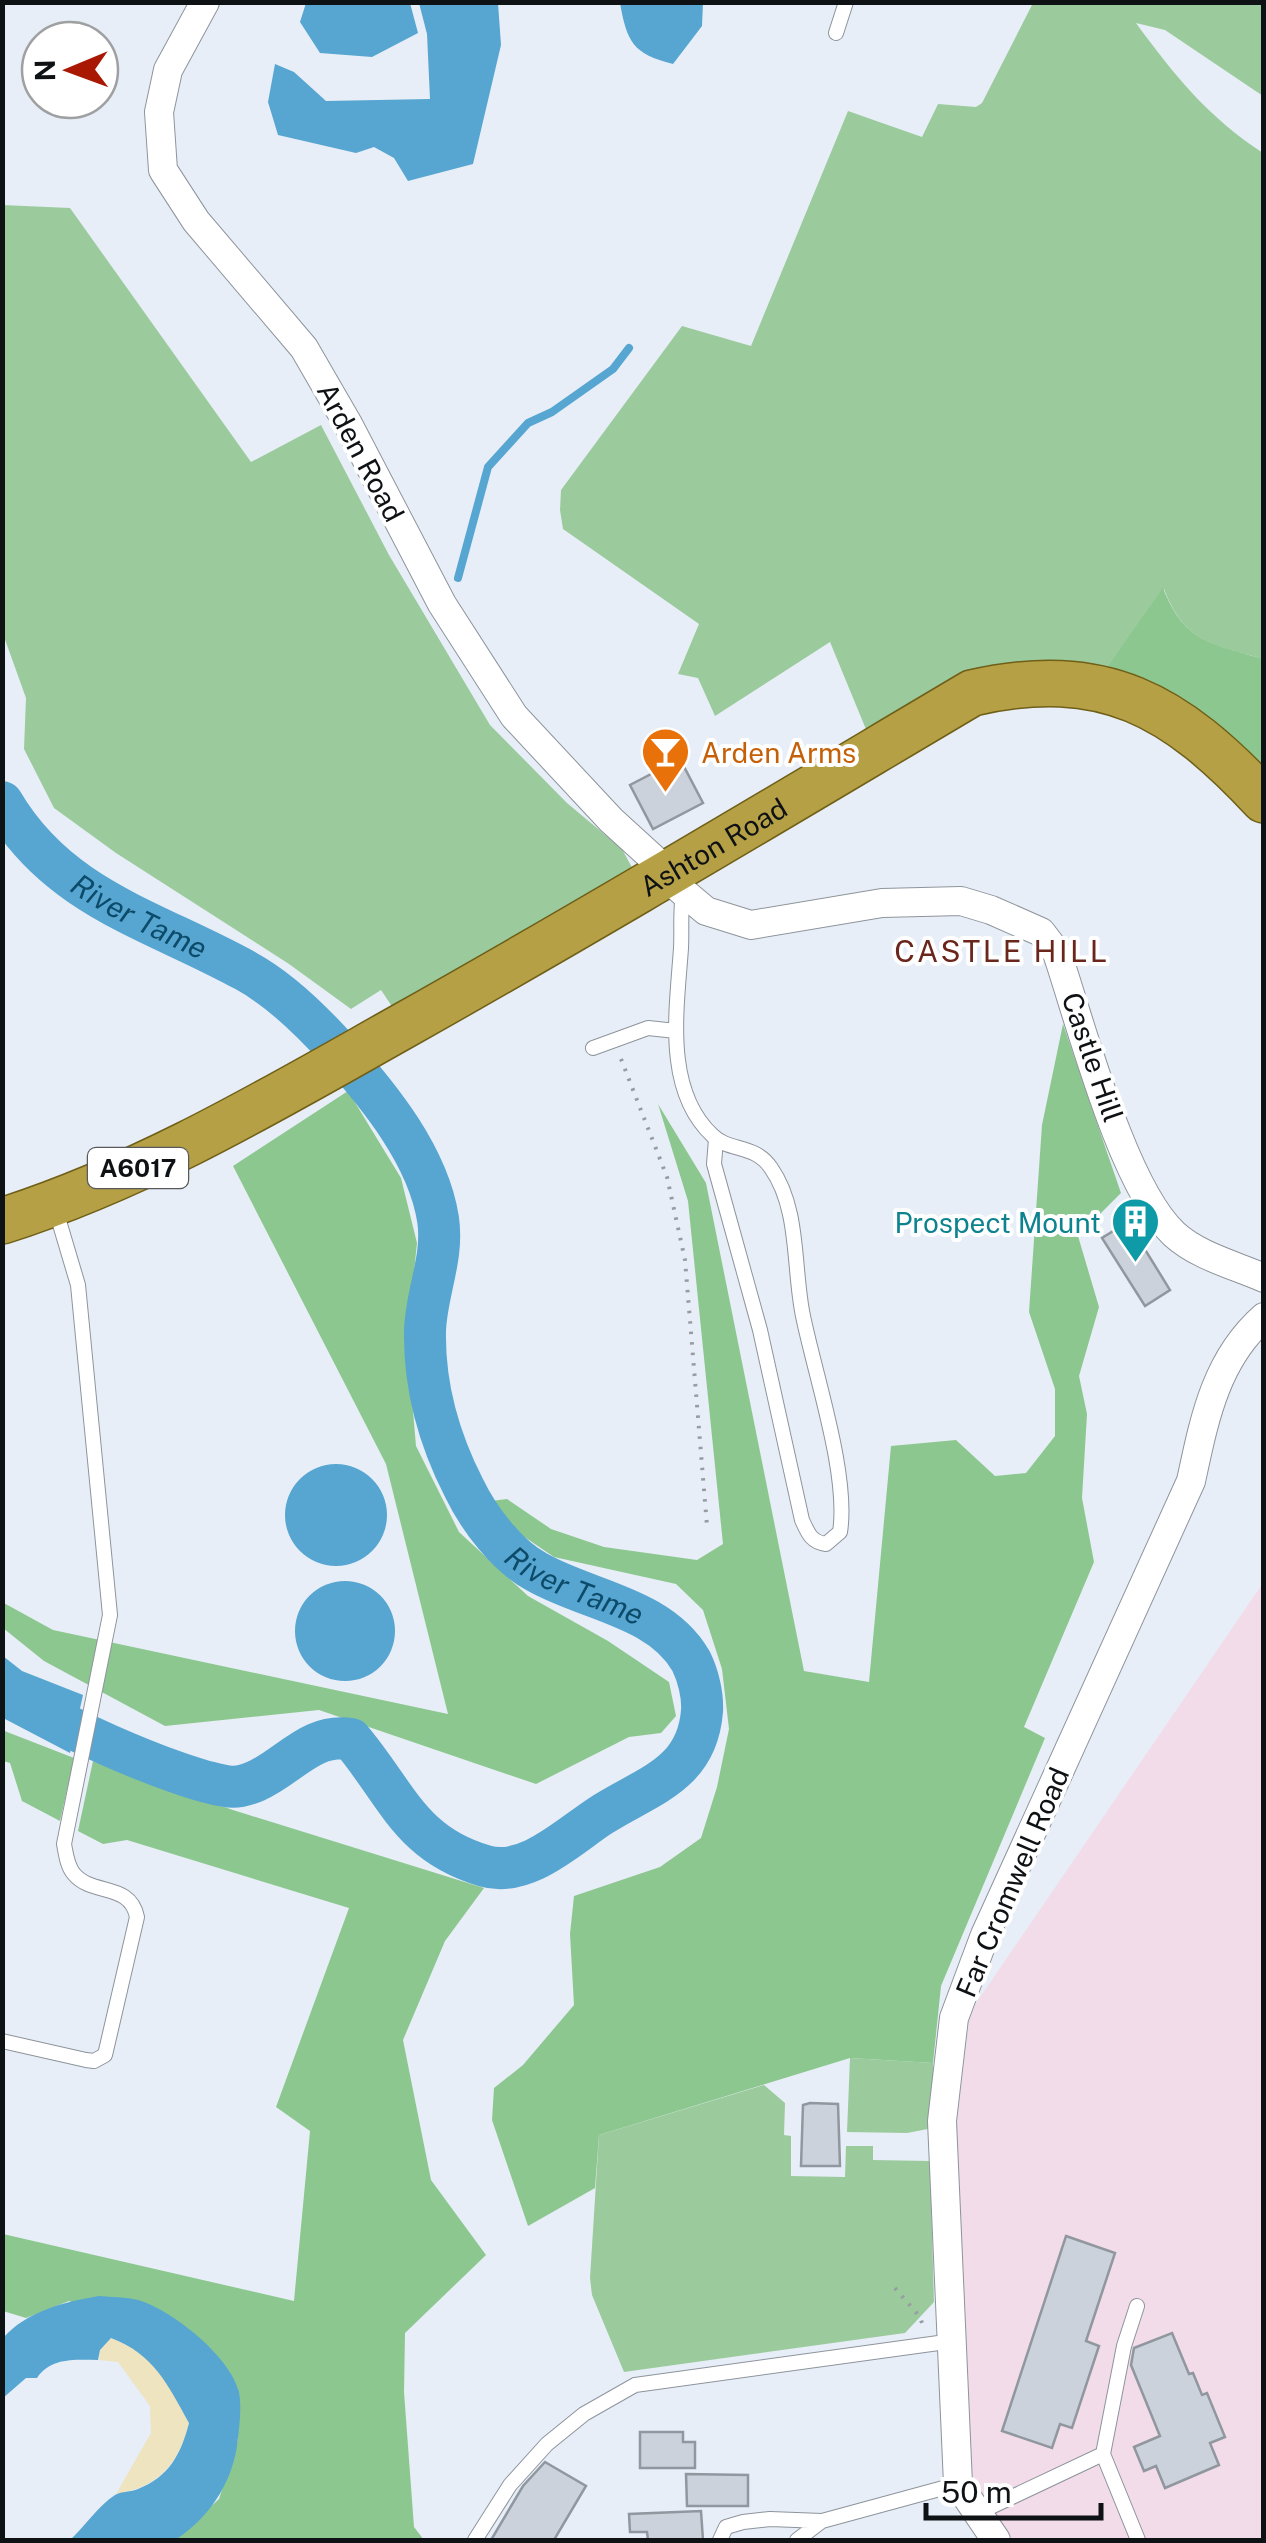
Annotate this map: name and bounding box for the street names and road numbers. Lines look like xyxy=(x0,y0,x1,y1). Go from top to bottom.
street label: Arden Road xyxy=(311,377,411,527)
street label: Ashton Road xyxy=(634,790,792,903)
street label: Castle Hill xyxy=(1055,988,1131,1126)
road number: A6017 xyxy=(88,1148,188,1188)
street label: Far Cromwell Road xyxy=(949,1762,1075,2002)

